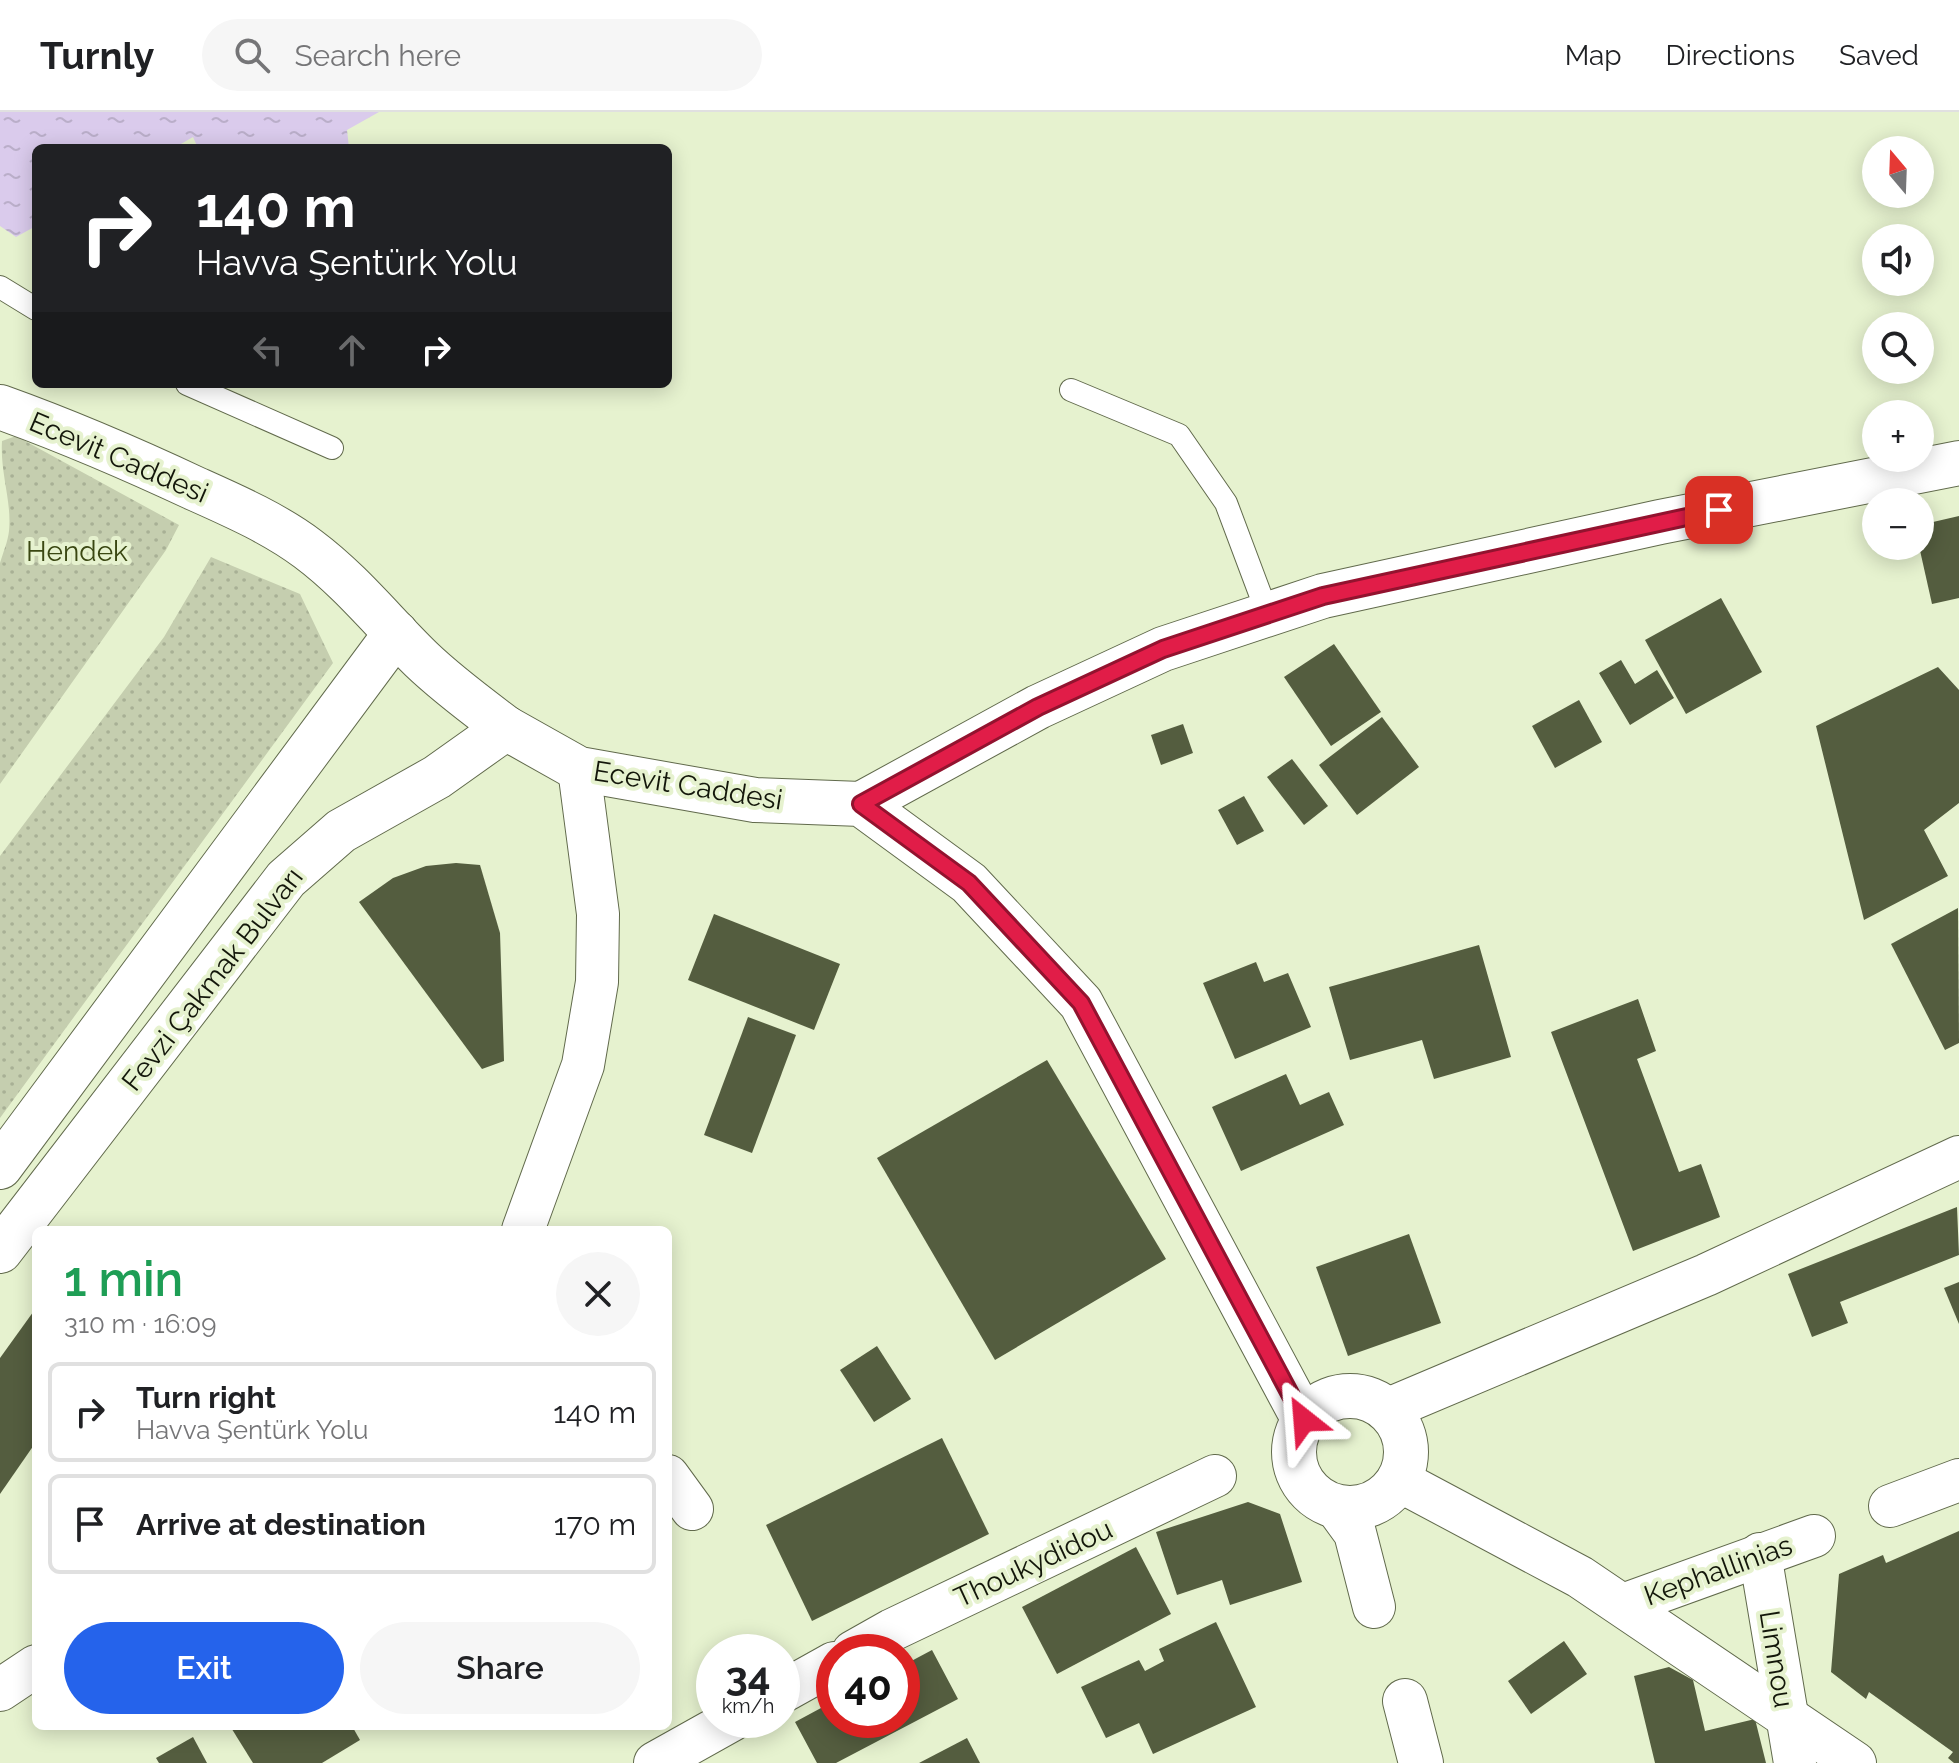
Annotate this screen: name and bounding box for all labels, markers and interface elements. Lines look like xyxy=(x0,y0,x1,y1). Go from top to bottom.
search box xyxy=(202,19,762,91)
text: Turnly xyxy=(40,33,154,78)
icon: search xyxy=(230,33,274,77)
text: Search here xyxy=(294,38,461,73)
text: Map xyxy=(1565,39,1622,72)
text: Directions xyxy=(1666,39,1795,72)
text: Saved xyxy=(1839,39,1919,72)
north arrow xyxy=(1862,136,1934,208)
map controls xyxy=(1862,136,1934,560)
text: 140 m xyxy=(196,174,356,240)
icon: right xyxy=(64,176,168,280)
button: sound xyxy=(1862,224,1934,296)
text: Havva Şentürk Yolu xyxy=(196,241,518,283)
button: search xyxy=(1862,312,1934,384)
icon: left xyxy=(246,328,290,372)
icon: ahead xyxy=(330,328,374,372)
icon: right xyxy=(414,328,458,372)
button: + xyxy=(1862,400,1934,472)
street label: Ecevit Caddesi xyxy=(25,405,213,510)
pin xyxy=(1685,476,1753,544)
icon: arrive xyxy=(1697,488,1741,532)
button: − xyxy=(1862,488,1934,560)
park label: Hendek xyxy=(26,535,128,568)
street label: Ecevit Caddesi xyxy=(591,754,785,817)
street label: Fevzi Çakmak Bulvarı xyxy=(115,861,310,1097)
text: 1 min xyxy=(64,1251,183,1307)
button: close xyxy=(556,1252,640,1336)
text: 310 m · 16:09 xyxy=(64,1309,216,1339)
position arrow xyxy=(1262,1378,1346,1462)
text: Turn right xyxy=(136,1380,276,1415)
icon: right xyxy=(68,1390,112,1434)
text: 140 m xyxy=(553,1395,636,1430)
text: Havva Şentürk Yolu xyxy=(136,1415,368,1445)
icon: arrive xyxy=(68,1502,112,1546)
text: Arrive at destination xyxy=(136,1507,426,1542)
text: 170 m xyxy=(554,1507,636,1542)
street label: Thoukydidou xyxy=(949,1512,1117,1614)
street label: Kephallinias xyxy=(1640,1528,1797,1612)
street label: Limnou xyxy=(1753,1608,1800,1710)
button: Exit xyxy=(64,1622,344,1714)
button: Share xyxy=(360,1622,640,1714)
speed limit sign: 40 xyxy=(816,1634,920,1738)
text: 34 xyxy=(725,1652,771,1699)
text: km/h xyxy=(722,1694,774,1718)

